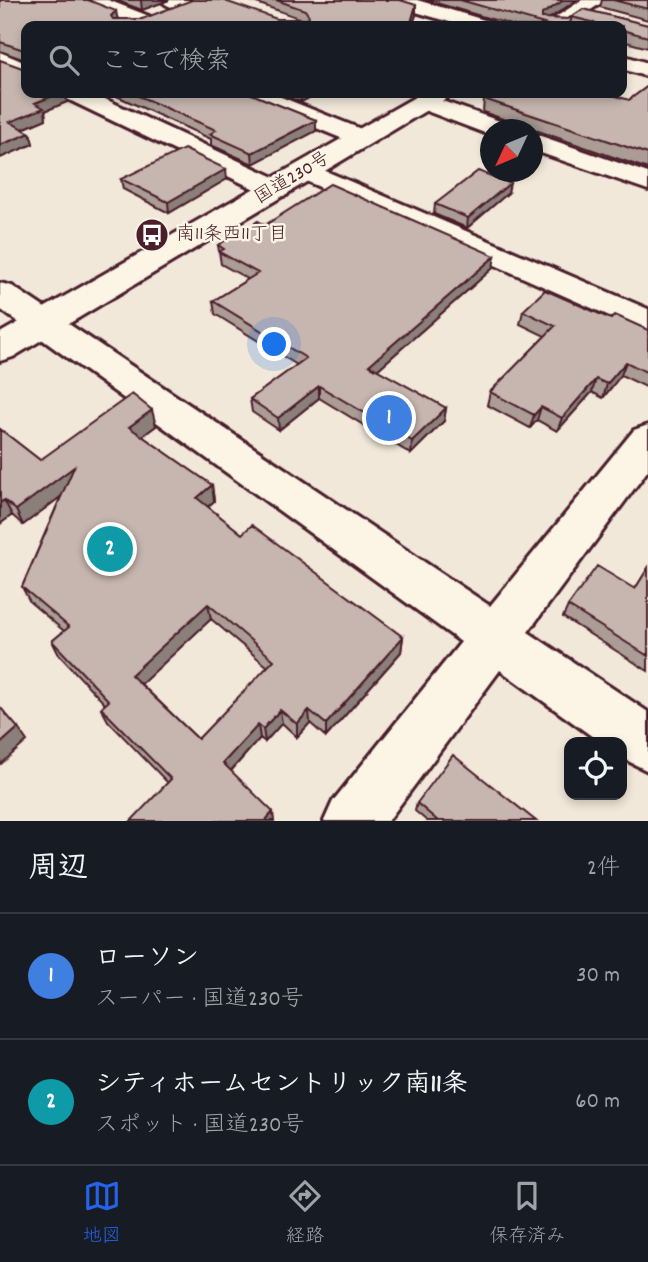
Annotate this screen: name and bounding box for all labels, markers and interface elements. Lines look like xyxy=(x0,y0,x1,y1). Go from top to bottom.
search box xyxy=(21,21,627,98)
icon: search xyxy=(45,41,83,79)
text: ここで検索 xyxy=(101,44,231,81)
north arrow xyxy=(480,119,543,182)
street label: 国道230号 xyxy=(250,146,336,212)
bus stop icon: 南11条西11丁目 xyxy=(133,216,171,254)
place label: 南11条西11丁目 xyxy=(176,222,288,249)
your location xyxy=(257,327,291,361)
pin: 1 xyxy=(366,392,412,444)
pin: 2 xyxy=(87,523,133,575)
map controls xyxy=(564,737,627,800)
button: locate xyxy=(564,737,627,800)
text: 周辺 xyxy=(28,849,88,892)
text: 2件 xyxy=(587,853,620,886)
text: ローソン xyxy=(95,941,199,978)
text: 1 xyxy=(48,960,54,993)
text: 30 m xyxy=(576,960,620,993)
text: スーパー · 国道230号 xyxy=(95,984,304,1017)
text: シティホームセントリック南11条 xyxy=(95,1067,468,1104)
text: 2 xyxy=(46,1086,56,1119)
text: 60 m xyxy=(575,1086,620,1119)
text: スポット · 国道230号 xyxy=(95,1110,305,1143)
tab: 地図 xyxy=(83,1177,121,1251)
tab: 経路 xyxy=(286,1177,324,1251)
tab: 保存済み xyxy=(489,1177,565,1251)

